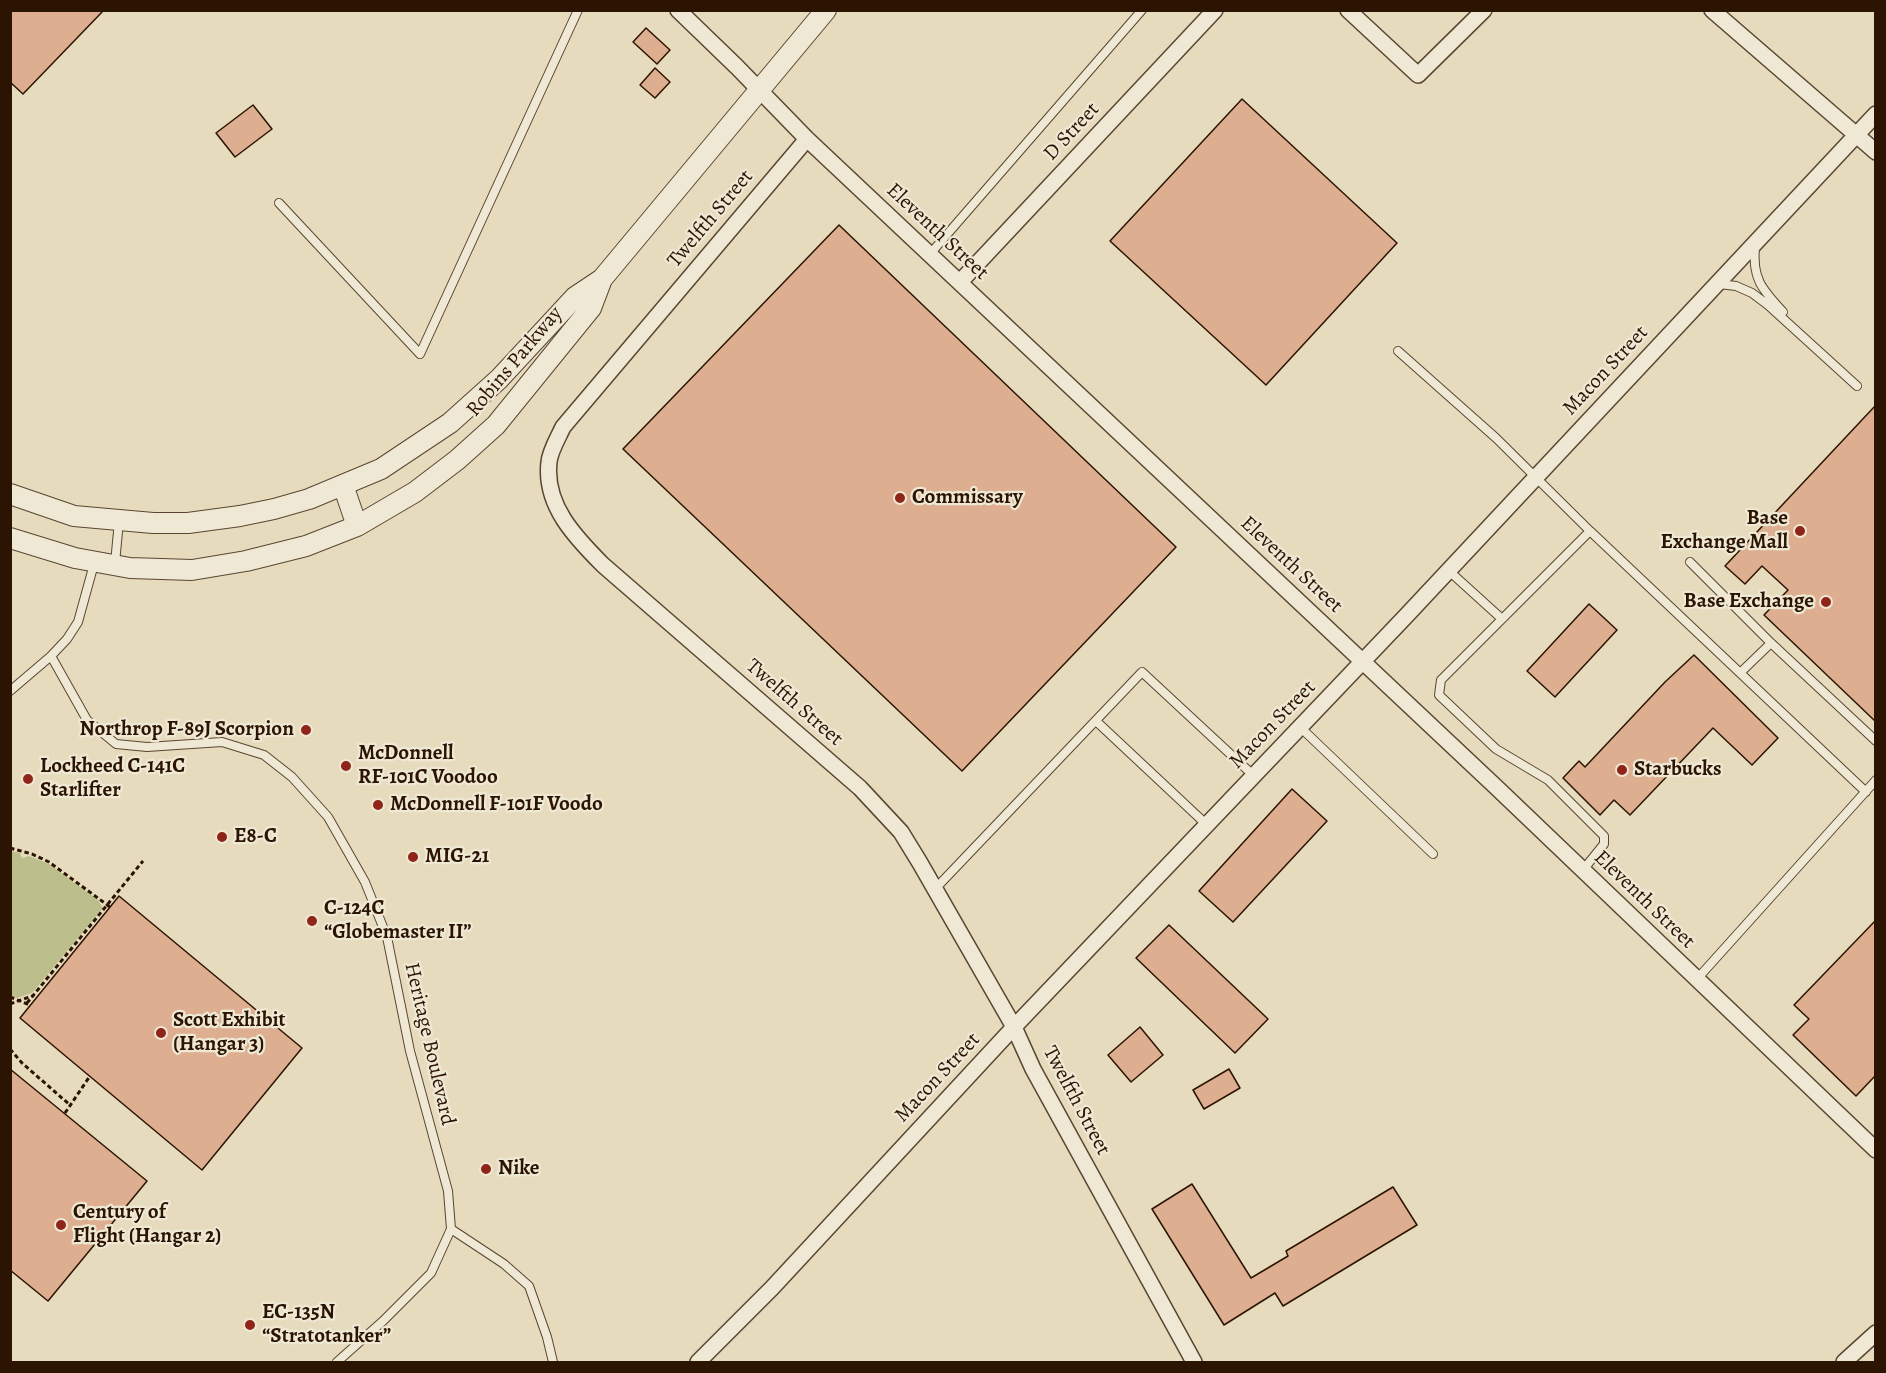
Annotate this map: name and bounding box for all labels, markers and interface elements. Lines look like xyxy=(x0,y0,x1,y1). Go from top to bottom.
street label: D Street xyxy=(1039,98,1105,166)
street label: Twelfth Street xyxy=(663,165,759,273)
street label: Eleventh Street xyxy=(881,178,993,286)
street label: Robins Parkway xyxy=(462,302,568,422)
street label: Macon Street xyxy=(1558,321,1654,421)
place label: Commissary xyxy=(912,485,1023,511)
marker: Commissary xyxy=(893,491,907,505)
place label: Base Exchange Mall xyxy=(1661,506,1788,556)
street label: Eleventh Street xyxy=(1235,511,1347,619)
marker: Base Exchange Mall xyxy=(1793,524,1807,538)
place label: Base Exchange xyxy=(1684,589,1814,615)
marker: Base Exchange xyxy=(1819,595,1833,609)
street label: Twelfth Street xyxy=(740,654,848,752)
street label: Macon Street xyxy=(1224,675,1322,775)
place label: Northrop F-89J Scorpion xyxy=(80,717,294,743)
marker: Northrop F-89J Scorpion xyxy=(299,723,313,737)
place label: McDonnell RF-101C Voodoo xyxy=(358,741,498,791)
place label: Lockheed C-141C Starlifter xyxy=(40,754,185,804)
place label: Starbucks xyxy=(1634,757,1721,783)
marker: McDonnell RF-101C Voodoo xyxy=(339,759,353,773)
marker: Starbucks xyxy=(1615,763,1629,777)
marker: Lockheed C-141C Starlifter xyxy=(21,772,35,786)
place label: McDonnell F-101F Voodo xyxy=(390,792,603,818)
marker: McDonnell F-101F Voodo xyxy=(371,798,385,812)
place label: E8-C xyxy=(234,824,277,850)
marker: E8-C xyxy=(215,830,229,844)
place label: MIG-21 xyxy=(425,844,489,870)
street label: Eleventh Street xyxy=(1588,846,1700,954)
marker: MIG-21 xyxy=(406,850,420,864)
place label: C-124C “Globemaster II” xyxy=(324,896,472,946)
marker: C-124C “Globemaster II” xyxy=(305,914,319,928)
street label: Heritage Boulevard xyxy=(398,960,460,1128)
place label: Scott Exhibit (Hangar 3) xyxy=(173,1008,286,1058)
marker: Scott Exhibit (Hangar 3) xyxy=(154,1026,168,1040)
street label: Macon Street xyxy=(890,1028,986,1128)
street label: Twelfth Street xyxy=(1037,1042,1115,1160)
place label: Nike xyxy=(498,1156,540,1182)
marker: Nike xyxy=(479,1162,493,1176)
place label: Century of Flight (Hangar 2) xyxy=(73,1200,221,1250)
marker: Century of Flight (Hangar 2) xyxy=(54,1218,68,1232)
place label: EC-135N “Stratotanker” xyxy=(262,1300,391,1350)
marker: EC-135N “Stratotanker” xyxy=(243,1318,257,1332)

